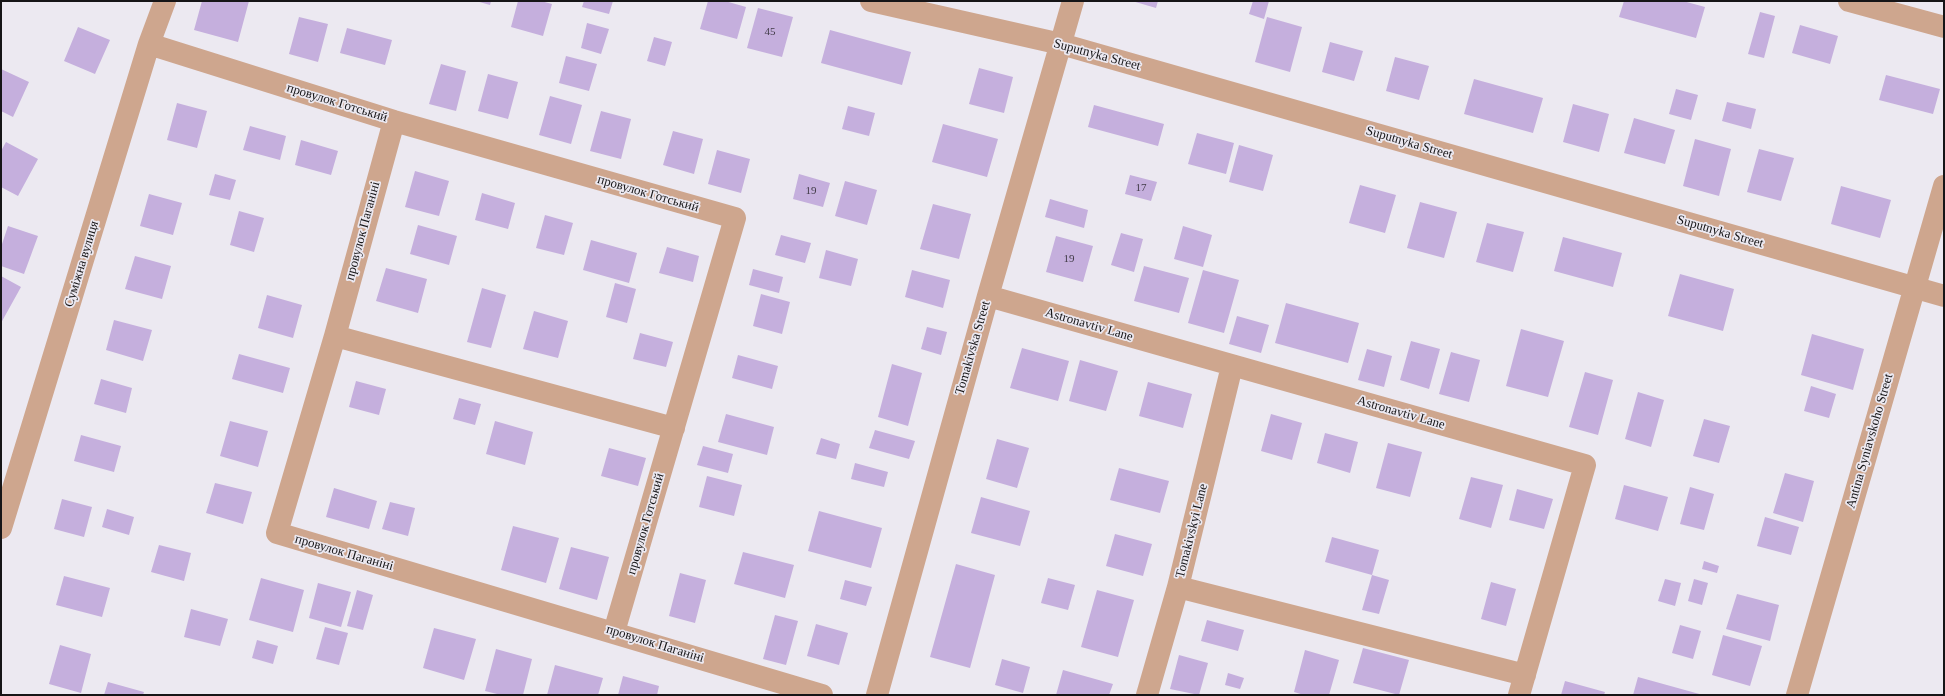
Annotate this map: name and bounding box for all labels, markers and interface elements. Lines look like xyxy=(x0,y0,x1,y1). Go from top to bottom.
house number: 45 xyxy=(764,25,776,39)
street label: Suputnyka Street xyxy=(1052,36,1142,74)
street label: провулок Готський xyxy=(285,80,389,126)
street label: Suputnyka Street xyxy=(1364,123,1454,163)
street label: провулок Готський xyxy=(596,172,700,216)
street label: провулок Паганіні xyxy=(342,180,384,282)
house number: 17 xyxy=(1136,181,1146,195)
house number: 19 xyxy=(806,184,816,198)
street label: Suputnyka Street xyxy=(1675,212,1765,252)
street label: Суміжна вулиця xyxy=(61,219,103,309)
house number: 19 xyxy=(1064,252,1074,266)
street label: Tomakivska Street xyxy=(952,299,994,397)
street label: Astronavtiv Lane xyxy=(1043,305,1135,345)
street label: Antina Syniavskoho Street xyxy=(1843,372,1897,510)
street label: Astronavtiv Lane xyxy=(1355,393,1447,433)
street label: провулок Готський xyxy=(624,472,668,576)
street label: Tomakivskyi Lane xyxy=(1173,482,1211,580)
street label: провулок Паганіні xyxy=(293,532,395,574)
street label: провулок Паганіні xyxy=(604,622,706,666)

